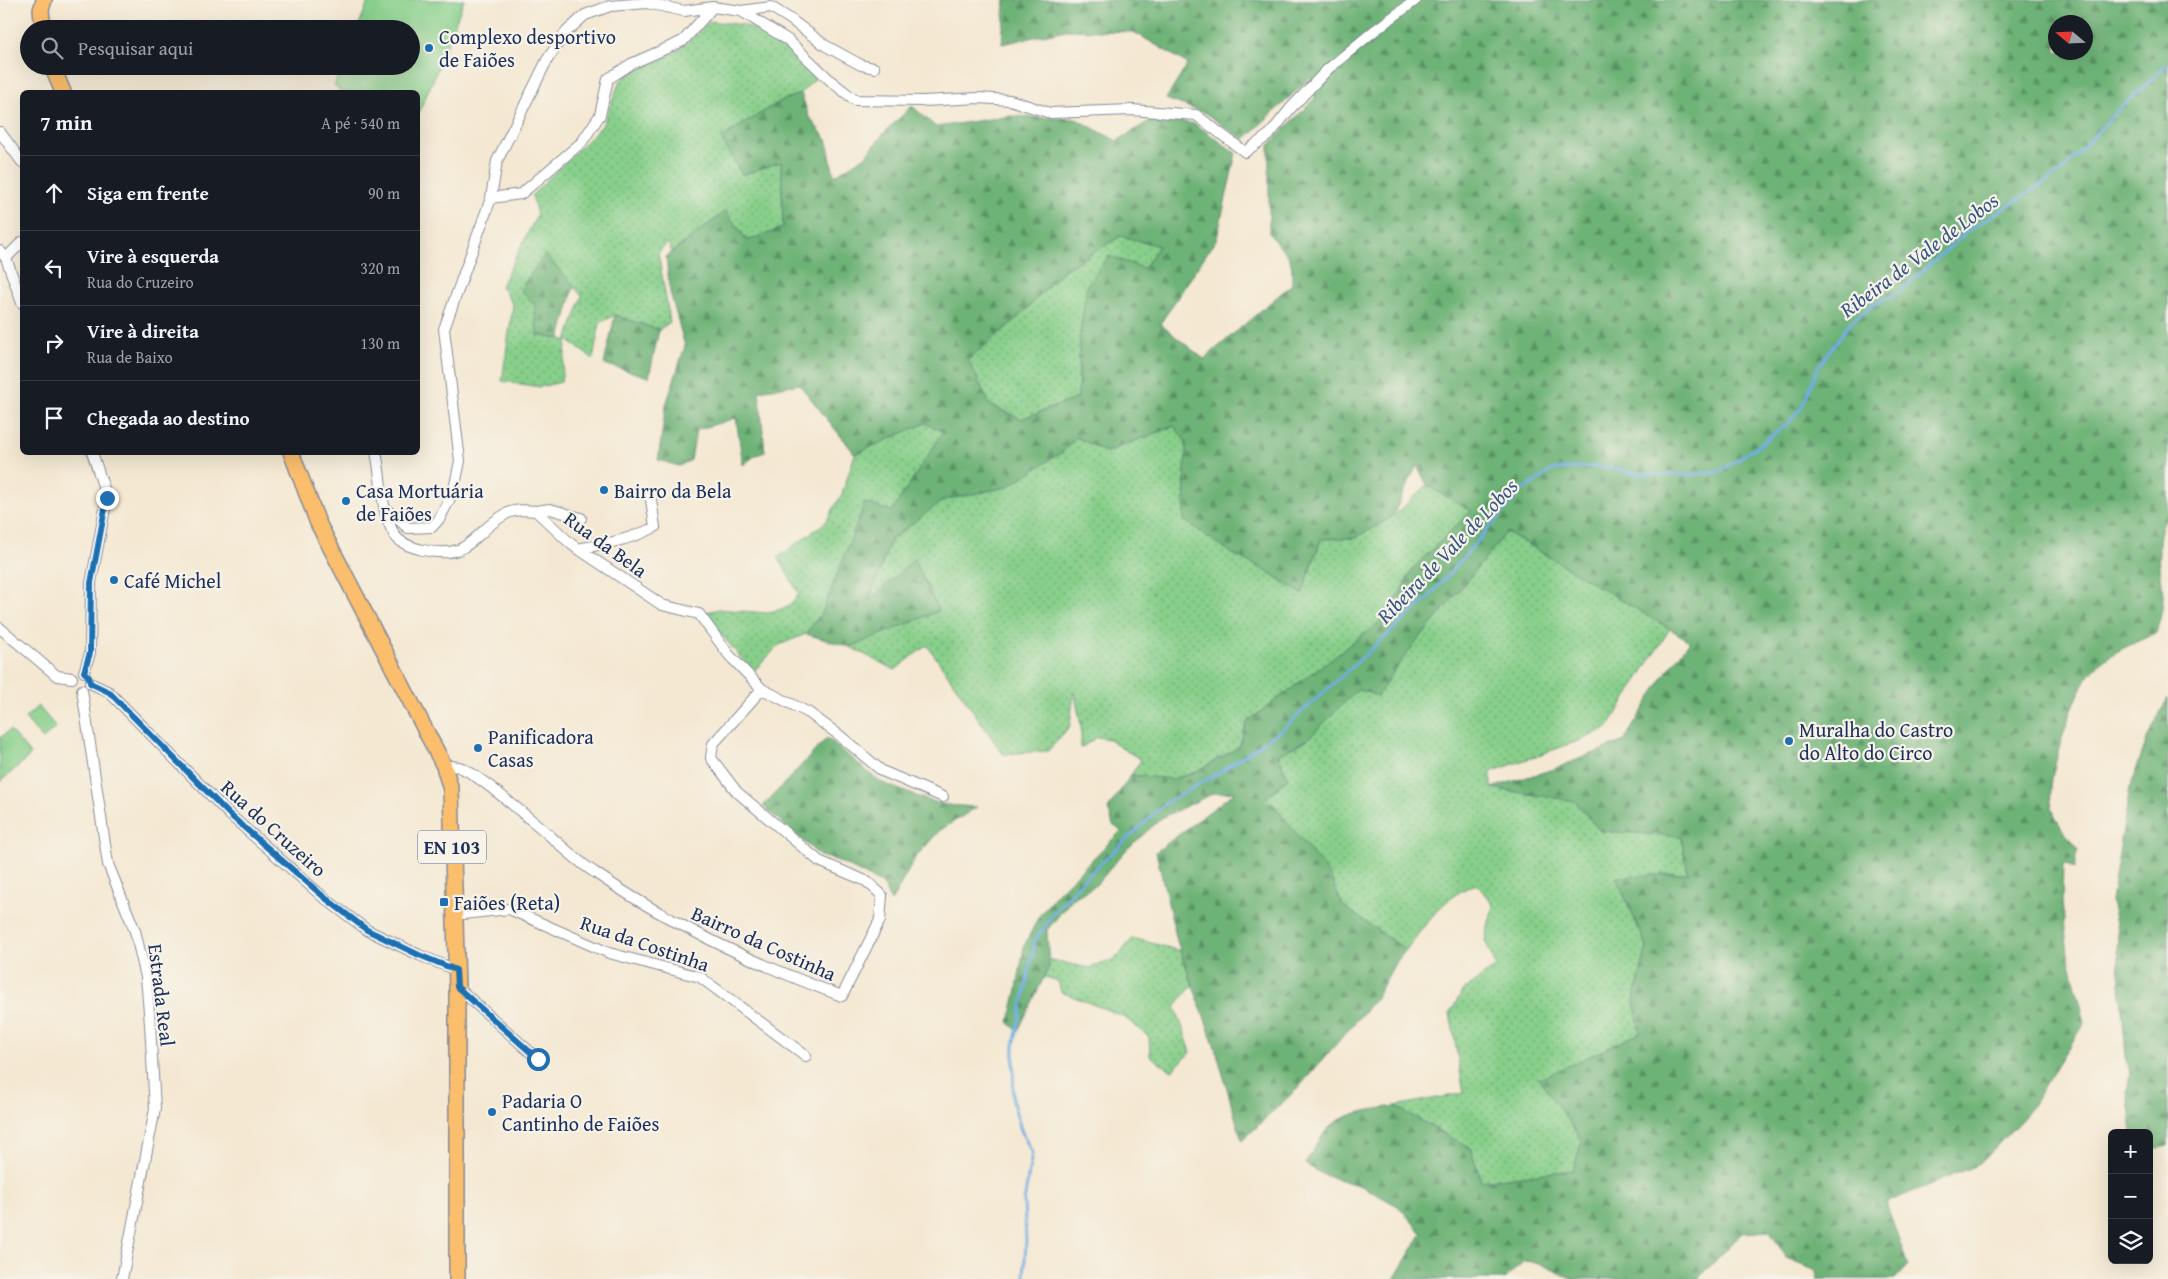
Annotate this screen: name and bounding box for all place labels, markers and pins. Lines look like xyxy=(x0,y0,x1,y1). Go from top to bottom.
place label: Complexo desportivo de Faiões xyxy=(439,22,616,74)
marker: Complexo desportivo de Faiões xyxy=(423,42,435,54)
place label: Casa Mortuária de Faiões xyxy=(356,476,484,528)
place label: Bairro da Bela xyxy=(614,476,732,505)
marker: Bairro da Bela xyxy=(598,484,610,496)
marker: Casa Mortuária de Faiões xyxy=(340,495,352,507)
place label: Café Michel xyxy=(124,566,222,595)
marker: Café Michel xyxy=(108,574,120,586)
place label: Muralha do Castro do Alto do Circo xyxy=(1799,715,1953,767)
place label: Panificadora Casas xyxy=(488,722,594,774)
marker: Muralha do Castro do Alto do Circo xyxy=(1783,735,1795,747)
marker: Panificadora Casas xyxy=(472,742,484,754)
place label: Faiões (Reta) xyxy=(454,888,560,917)
marker: Faiões (Reta) xyxy=(438,896,450,908)
place label: Padaria O Cantinho de Faiões xyxy=(502,1086,659,1138)
marker: Padaria O Cantinho de Faiões xyxy=(486,1106,498,1118)

